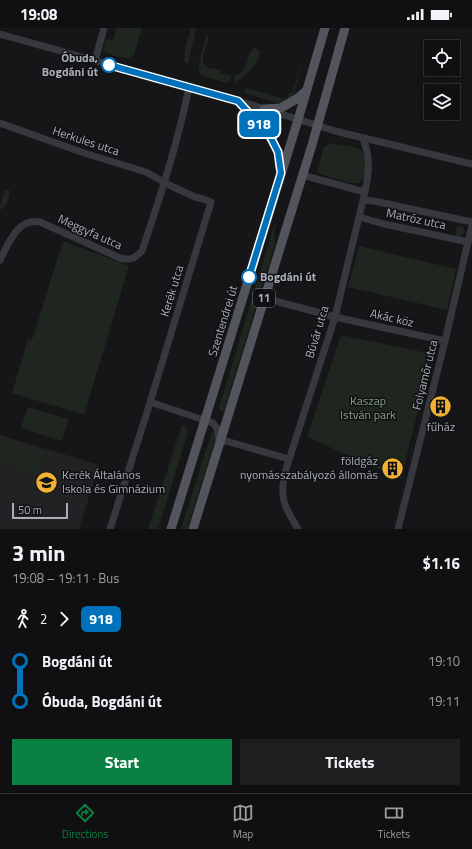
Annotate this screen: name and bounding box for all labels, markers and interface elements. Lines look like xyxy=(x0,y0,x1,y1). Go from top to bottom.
text: 19:08 xyxy=(20,3,57,26)
map controls xyxy=(424,40,460,120)
button: locate xyxy=(424,40,460,76)
place label: Óbuda, Bogdáni út xyxy=(42,48,99,81)
marker: Óbuda, Bogdáni út xyxy=(101,57,117,73)
button: layers xyxy=(424,84,460,120)
line badge: 918 xyxy=(236,111,282,137)
text: 918 xyxy=(247,113,271,134)
street label: Herkules utca xyxy=(50,121,122,160)
street label: Matróz utca xyxy=(385,203,448,234)
street label: Meggyfa utca xyxy=(55,209,125,254)
street label: Kerék utca xyxy=(155,263,188,319)
place label: Bogdáni út xyxy=(260,267,317,286)
marker: Bogdáni út xyxy=(241,269,257,285)
street label: Szentendrei út xyxy=(203,282,243,359)
road number: 11 xyxy=(253,289,275,307)
street label: Búvár utca xyxy=(300,303,334,360)
street label: Akác köz xyxy=(368,303,416,332)
street label: Folyamőr utca xyxy=(407,338,442,412)
park label: Kaszap István park xyxy=(340,391,396,424)
building icon: fűház xyxy=(428,393,454,419)
place label: fűház xyxy=(427,417,455,436)
place label: földgáz nyomásszabályozó állomás xyxy=(240,451,378,484)
building icon: földgáz nyomásszabályozó állomás xyxy=(380,455,406,481)
place label: Kerék Általános Iskola és Gimnázium xyxy=(62,465,165,498)
school or university icon: Kerék Általános Iskola és Gimnázium xyxy=(34,469,60,495)
scale bar xyxy=(12,501,68,520)
text: 50 m xyxy=(18,502,42,518)
text: 3 min xyxy=(12,536,65,570)
text: $1.16 xyxy=(423,552,460,575)
text: 19:08 – 19:11 · Bus xyxy=(12,568,119,588)
icon: walk xyxy=(12,608,34,630)
icon: forward xyxy=(53,608,75,630)
text: 918 xyxy=(89,608,113,629)
text: 2 xyxy=(40,609,47,629)
text: Bogdáni út xyxy=(42,650,112,673)
text: 19:10 xyxy=(428,651,460,671)
text: Óbuda, Bogdáni út xyxy=(42,690,162,713)
text: 19:11 xyxy=(428,691,460,711)
button: Start xyxy=(12,739,232,785)
button: Tickets xyxy=(240,739,460,785)
tab: Directions xyxy=(62,802,108,842)
tab: Map xyxy=(232,802,254,842)
tab: Tickets xyxy=(378,802,410,842)

